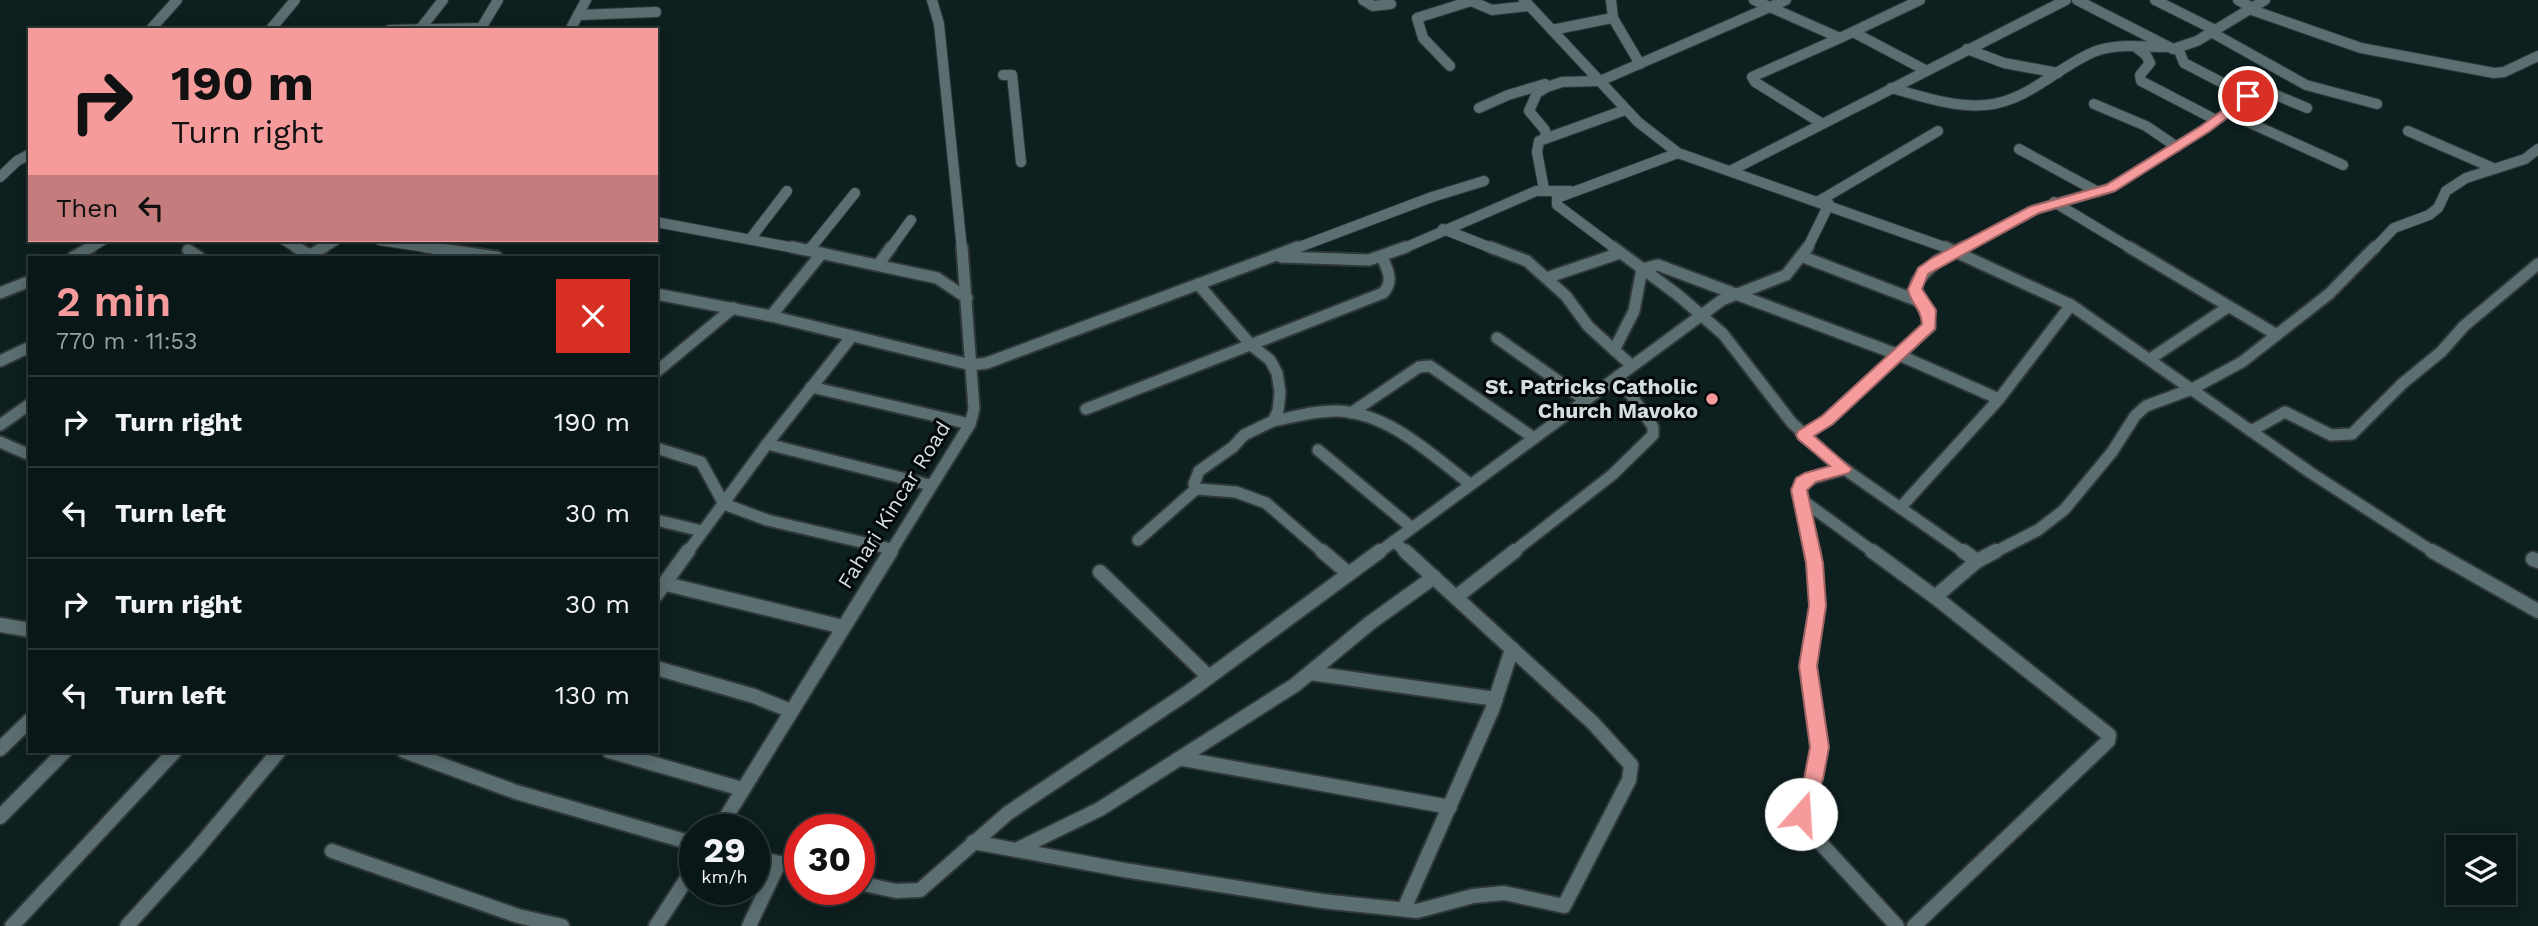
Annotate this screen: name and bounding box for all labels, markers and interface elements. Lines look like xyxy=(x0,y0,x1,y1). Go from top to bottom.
text: 190 m xyxy=(171,54,314,112)
icon: right xyxy=(56,56,147,147)
pin xyxy=(2218,66,2278,126)
icon: arrive xyxy=(2229,77,2267,115)
text: Turn right xyxy=(171,113,323,151)
icon: left xyxy=(132,189,170,227)
text: Then xyxy=(56,193,118,223)
text: 2 min xyxy=(56,277,171,326)
button: close xyxy=(556,279,630,353)
text: 770 m · 11:53 xyxy=(56,328,197,355)
place label: St. Patricks Catholic Church Mavoko xyxy=(1485,374,1698,423)
marker: St. Patricks Catholic Church Mavoko xyxy=(1704,391,1720,407)
icon: right xyxy=(56,403,94,441)
text: Turn right xyxy=(115,407,242,437)
text: 190 m xyxy=(554,407,630,437)
street label: Fahari Kincar Road xyxy=(832,417,955,593)
icon: left xyxy=(56,494,94,532)
text: Turn left xyxy=(115,498,226,528)
text: 30 m xyxy=(565,498,630,528)
icon: right xyxy=(56,585,94,623)
text: Turn right xyxy=(115,589,242,619)
text: 30 m xyxy=(565,589,630,619)
icon: left xyxy=(56,676,94,714)
text: Turn left xyxy=(115,680,226,710)
text: 130 m xyxy=(555,680,630,710)
position arrow xyxy=(1764,777,1838,851)
speed limit sign: 30 xyxy=(784,814,875,905)
text: 29 xyxy=(703,829,746,871)
map controls xyxy=(2446,835,2516,905)
button: layers xyxy=(2446,835,2516,905)
text: km/h xyxy=(701,866,748,887)

